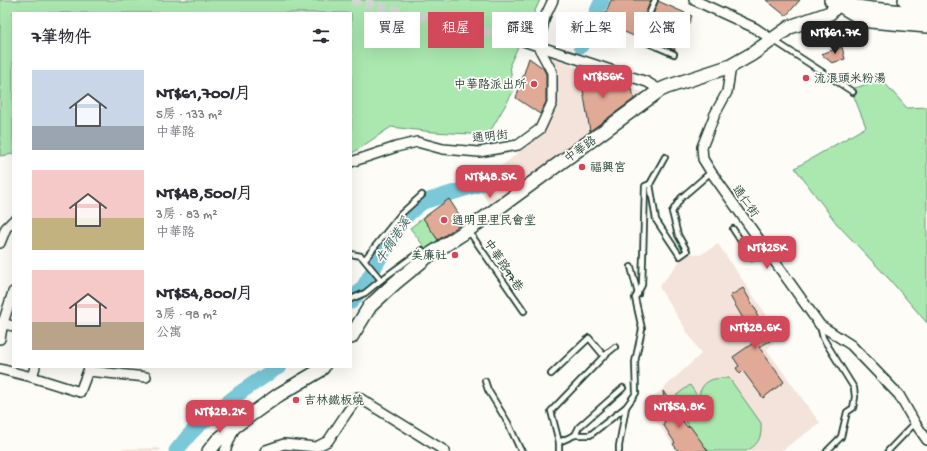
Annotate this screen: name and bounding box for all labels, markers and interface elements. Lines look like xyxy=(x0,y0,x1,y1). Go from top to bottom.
chip: 買屋 xyxy=(364,12,420,48)
chip: 租屋 xyxy=(428,12,484,48)
chip: 篩選 xyxy=(492,12,548,48)
chip: 新上架 xyxy=(556,12,626,48)
chip: 公寓 xyxy=(634,12,690,48)
pin: NT$61.7K xyxy=(794,21,876,55)
icon: filters xyxy=(310,25,332,47)
text: NT$61.7K xyxy=(810,26,860,41)
text: 7筆物件 xyxy=(32,29,92,49)
pin: NT$56K xyxy=(570,65,636,99)
text: NT$56K xyxy=(583,70,623,85)
place label: 流浪頭米粉湯 xyxy=(814,72,886,87)
marker: 流浪頭米粉湯 xyxy=(801,73,811,83)
place label: 中華路派出所 xyxy=(454,78,527,93)
marker: 中華路派出所 xyxy=(529,79,539,89)
text: NT$61,700/月 xyxy=(156,85,251,105)
icon: home xyxy=(64,86,112,134)
text: 5房 · 133 m² xyxy=(156,108,222,123)
text: 中華路 xyxy=(156,126,195,141)
street label: 通明街 xyxy=(471,128,509,147)
street label: 中華路 xyxy=(562,134,600,167)
place label: 福興宮 xyxy=(590,161,626,176)
marker: 福興宮 xyxy=(577,162,587,172)
pin: NT$48.5K xyxy=(449,165,531,199)
text: NT$48.5K xyxy=(465,170,515,185)
street label: 通仁街 xyxy=(728,183,761,221)
text: NT$48,500/月 xyxy=(156,185,253,205)
icon: home xyxy=(64,186,112,234)
text: 3房 · 83 m² xyxy=(156,208,217,223)
water label: 牛稠港溪 xyxy=(373,214,415,267)
place label: 通明里里民會堂 xyxy=(452,214,536,229)
marker: 通明里里民會堂 xyxy=(439,215,449,225)
text: 中華路 xyxy=(156,226,195,241)
pin: NT$25K xyxy=(734,236,800,270)
street label: 中華路97巷 xyxy=(480,237,526,295)
text: NT$25K xyxy=(747,241,787,256)
place label: 美廉社 xyxy=(411,249,447,264)
marker: 美廉社 xyxy=(450,250,460,260)
text: NT$54,800/月 xyxy=(156,285,253,305)
icon: home xyxy=(64,286,112,334)
text: 3房 · 98 m² xyxy=(156,308,217,323)
pin: NT$28.6K xyxy=(714,316,796,350)
text: NT$28.6K xyxy=(730,321,780,336)
text: 公寓 xyxy=(156,326,182,341)
place label: 吉林鐵板燒 xyxy=(304,394,364,409)
marker: 吉林鐵板燒 xyxy=(291,395,301,405)
pin: NT$54.8K xyxy=(638,395,720,429)
pin: NT$28.2K xyxy=(179,400,261,434)
text: NT$54.8K xyxy=(654,400,704,415)
text: NT$28.2K xyxy=(195,405,245,420)

